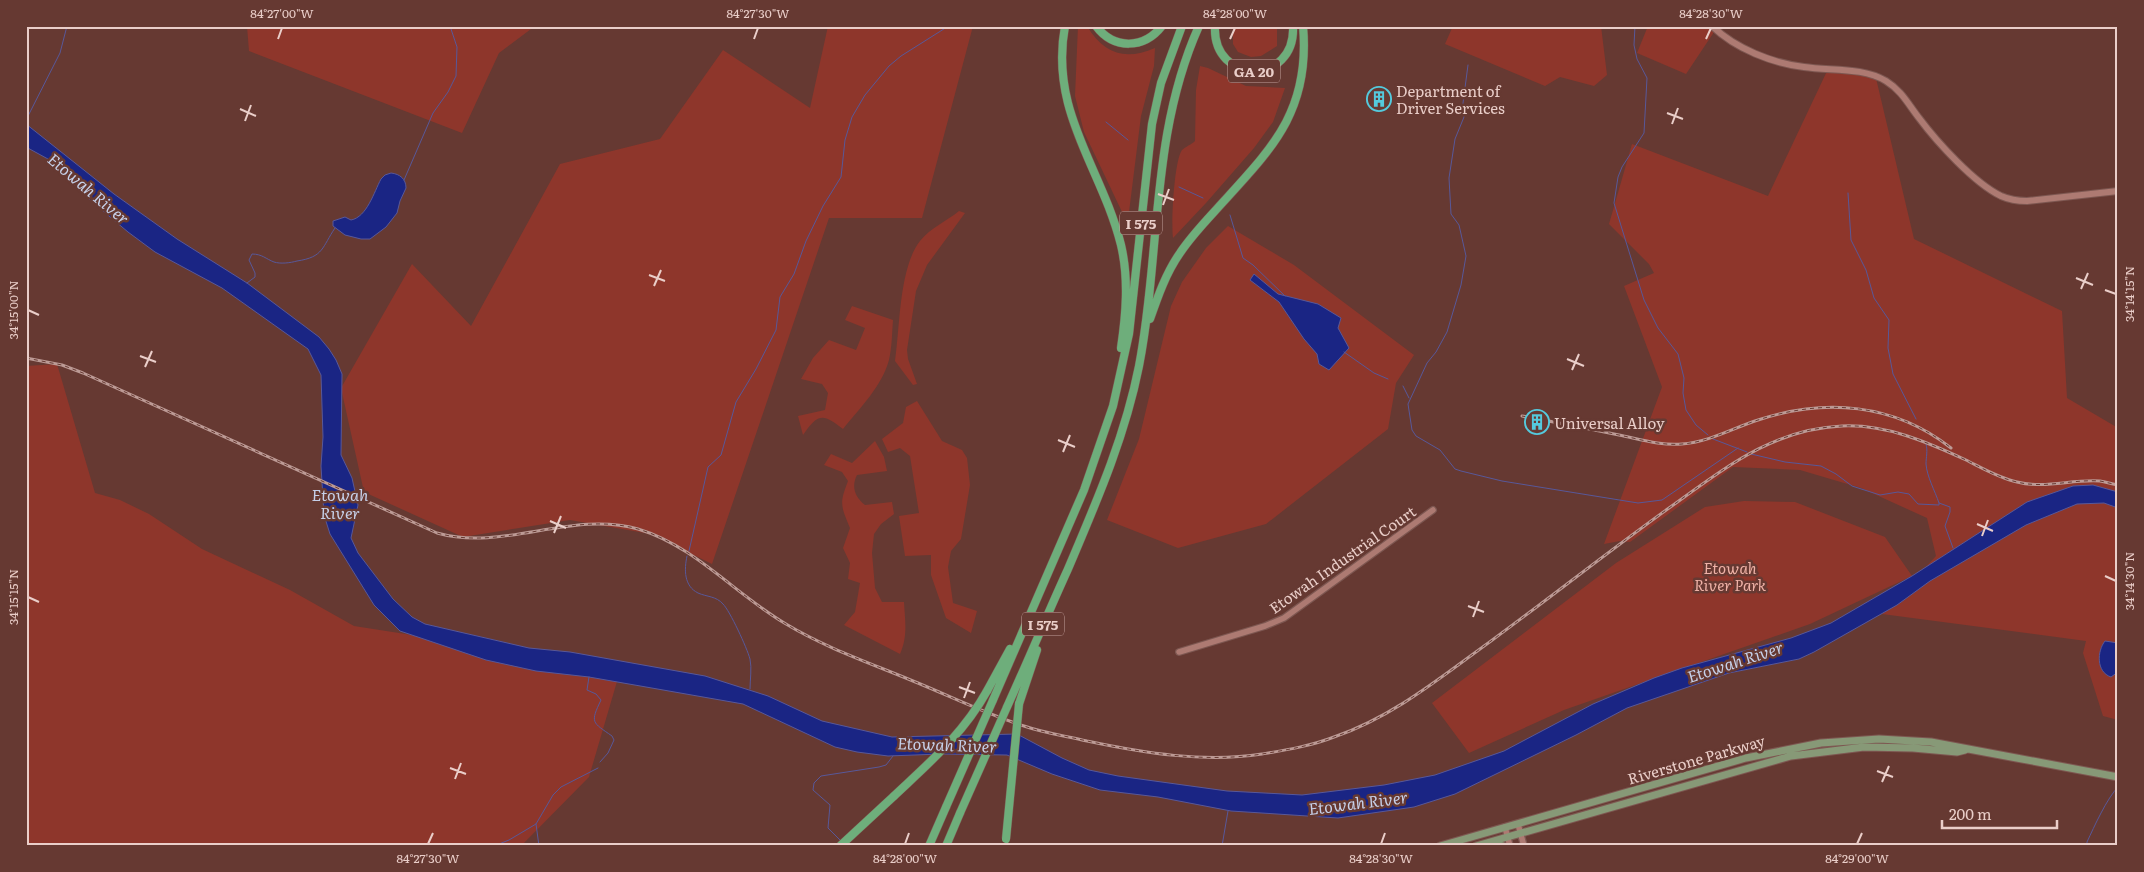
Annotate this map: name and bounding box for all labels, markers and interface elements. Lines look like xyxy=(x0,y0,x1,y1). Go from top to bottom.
text: 84°27'00"W xyxy=(250,4,314,22)
text: 84°27'30"W xyxy=(727,4,789,22)
text: 84°28'00"W xyxy=(1203,4,1267,22)
text: 84°28'30"W xyxy=(1679,4,1743,22)
road number: GA 20 xyxy=(1228,59,1280,82)
place label: Department of Driver Services xyxy=(1396,79,1505,119)
building icon: Department of Driver Services xyxy=(1366,86,1392,112)
water label: Etowah River xyxy=(43,147,135,229)
road number: I 575 xyxy=(1120,212,1162,234)
text: 34°14'15"N xyxy=(2120,266,2138,322)
text: 34°15'00"N xyxy=(4,280,22,340)
building icon: Universal Alloy xyxy=(1524,409,1550,435)
place label: Universal Alloy xyxy=(1554,411,1665,434)
water label: Etowah River xyxy=(312,482,369,524)
street label: Etowah Industrial Court xyxy=(1264,500,1420,618)
text: 34°14'30"N xyxy=(2120,552,2138,610)
park label: Etowah River Park xyxy=(1694,556,1767,596)
text: 34°15'15"N xyxy=(4,569,22,625)
road number: I 575 xyxy=(1022,612,1064,636)
water label: Etowah River xyxy=(1684,634,1786,688)
street label: Riverstone Parkway xyxy=(1625,728,1768,790)
water label: Etowah River xyxy=(897,730,997,758)
water label: Etowah River xyxy=(1307,784,1409,820)
scale bar xyxy=(1942,797,2056,829)
text: 200 m xyxy=(1949,802,1992,825)
text: 84°27'30"W xyxy=(397,849,459,867)
text: 84°28'00"W xyxy=(873,849,937,867)
text: 84°28'30"W xyxy=(1349,849,1413,867)
text: 84°29'00"W xyxy=(1825,849,1889,867)

